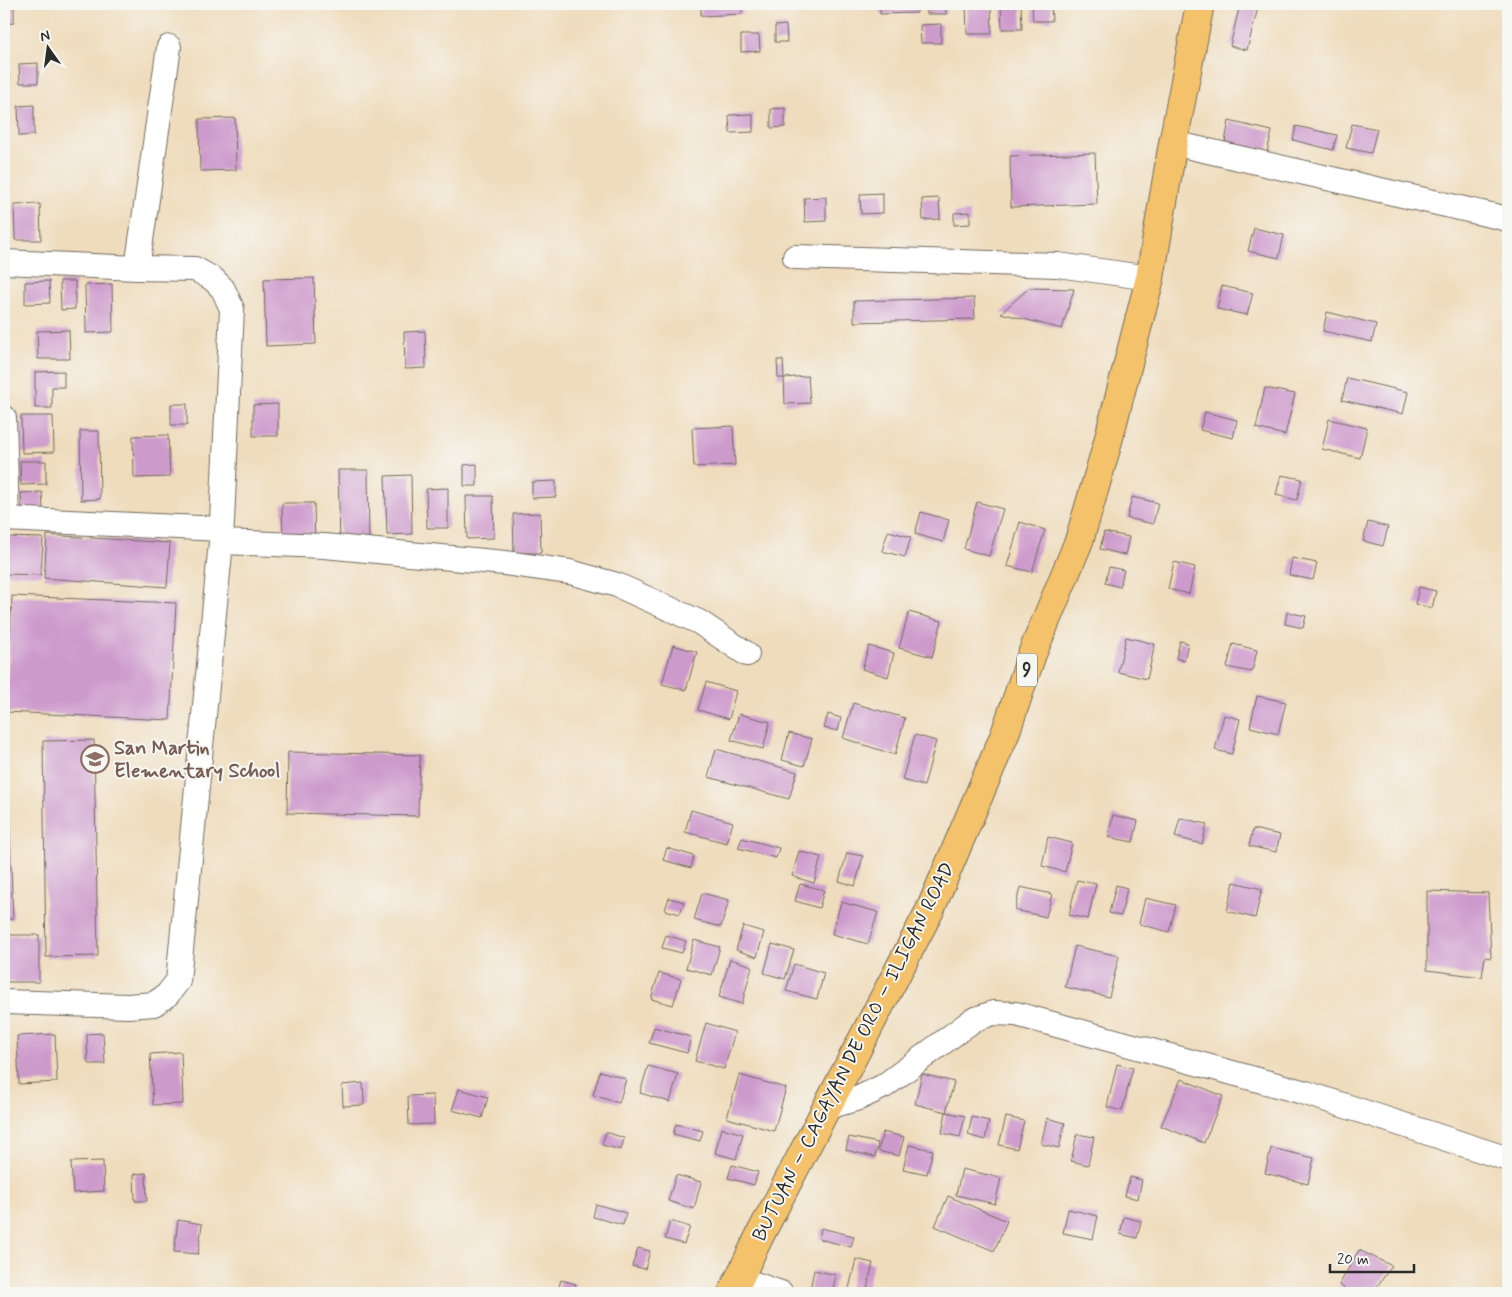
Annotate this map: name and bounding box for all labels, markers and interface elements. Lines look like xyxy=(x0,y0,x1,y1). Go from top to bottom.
north arrow xyxy=(22,22,72,72)
text: N xyxy=(38,26,52,46)
road number: 9 xyxy=(1017,654,1037,686)
place label: San Martin Elementary School xyxy=(114,735,280,785)
school or university icon: San Martin Elementary School xyxy=(80,744,110,774)
street label: BUTUAN – CAGAYAN DE ORO – ILIGAN ROAD xyxy=(746,858,962,1246)
scale bar xyxy=(1330,1242,1413,1274)
text: 20 m xyxy=(1337,1250,1369,1270)

